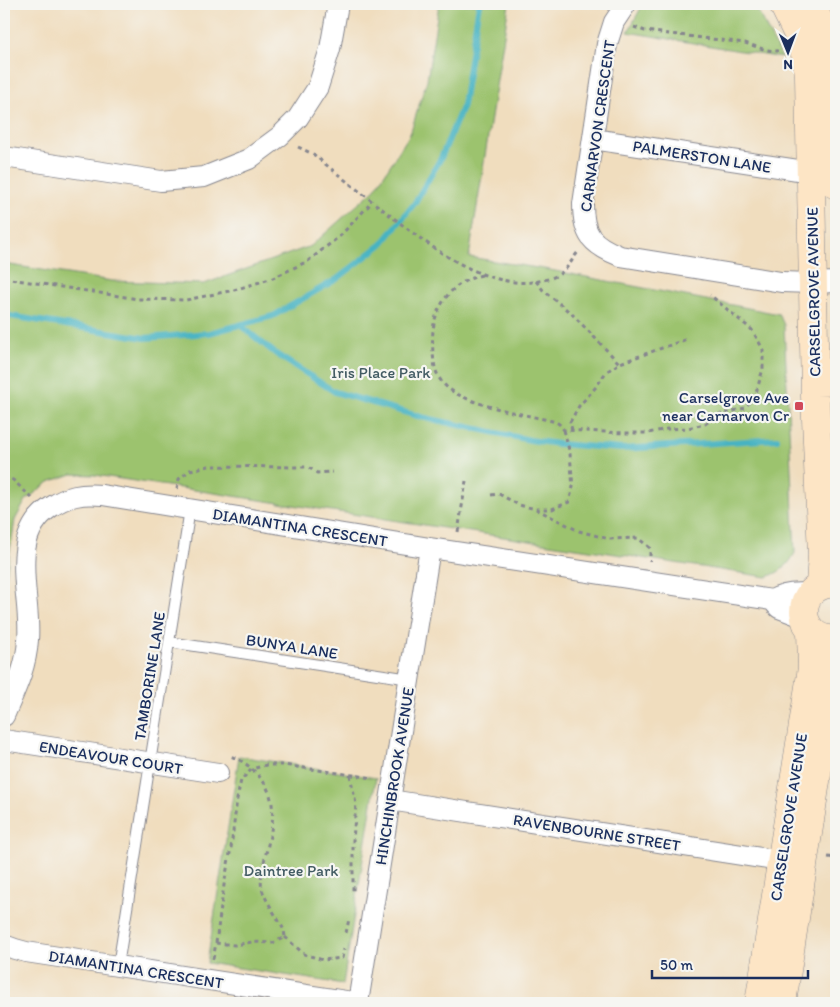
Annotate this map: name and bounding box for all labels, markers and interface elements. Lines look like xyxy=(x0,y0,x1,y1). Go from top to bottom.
north arrow xyxy=(762,28,812,78)
street label: CARNARVON CRESCENT xyxy=(576,39,619,213)
text: N xyxy=(783,56,793,73)
street label: PALMERSTON LANE xyxy=(631,136,773,177)
street label: CARSELGROVE AVENUE xyxy=(803,207,824,377)
park label: Iris Place Park xyxy=(331,363,431,382)
place label: Carselgrove Ave near Carnarvon Cr xyxy=(662,388,789,425)
marker: Carselgrove Ave near Carnarvon Cr xyxy=(793,400,805,412)
street label: DIAMANTINA CRESCENT xyxy=(211,504,389,551)
street label: TAMBORINE LANE xyxy=(130,610,169,742)
street label: BUNYA LANE xyxy=(245,630,339,663)
street label: HINCHINBROOK AVENUE xyxy=(371,686,418,866)
street label: CARSELGROVE AVENUE xyxy=(766,732,811,902)
street label: ENDEAVOUR COURT xyxy=(38,737,184,778)
street label: RAVENBOURNE STREET xyxy=(512,810,682,855)
park label: Daintree Park xyxy=(244,861,338,880)
street label: DIAMANTINA CRESCENT xyxy=(47,946,225,993)
scale bar xyxy=(652,947,809,979)
text: 50 m xyxy=(660,956,693,974)

